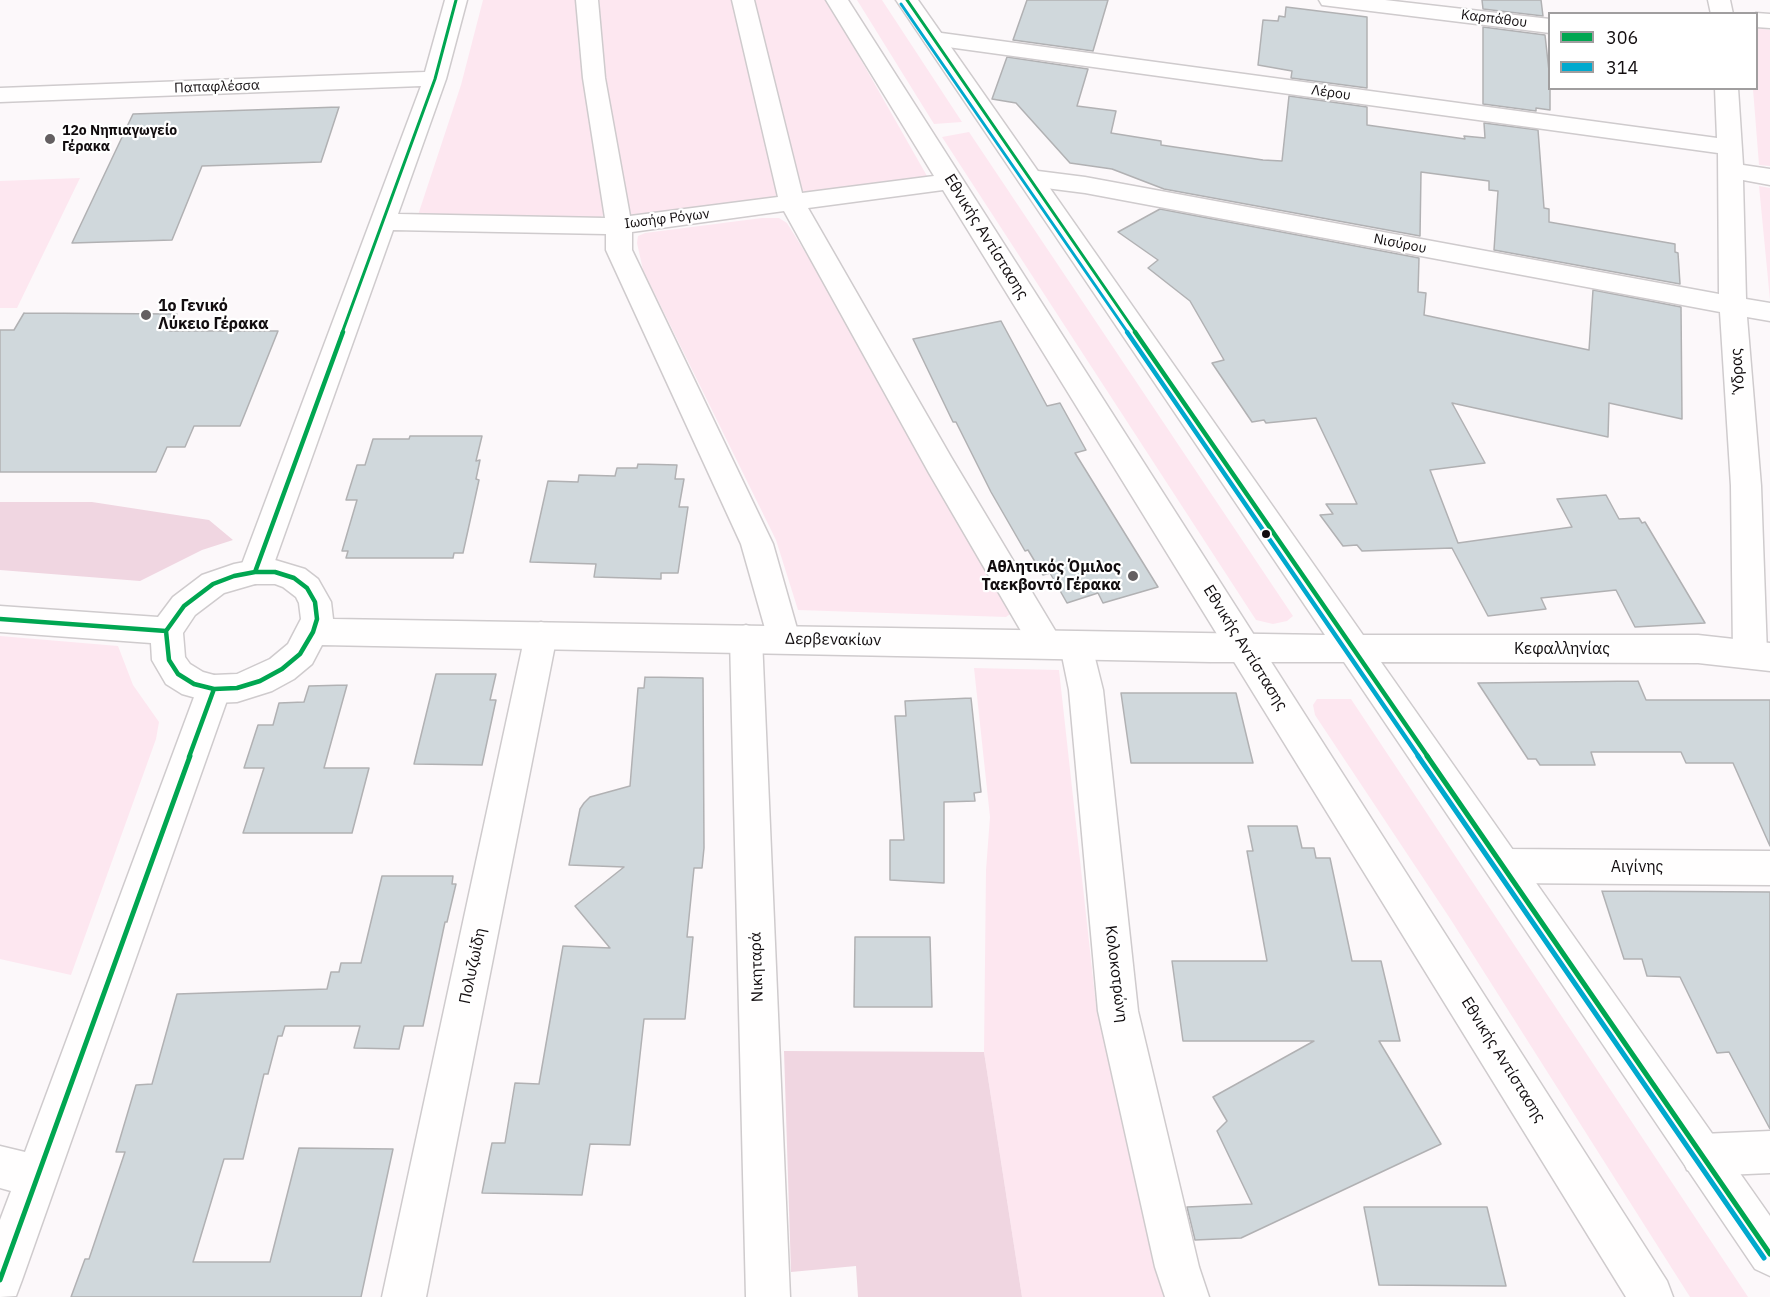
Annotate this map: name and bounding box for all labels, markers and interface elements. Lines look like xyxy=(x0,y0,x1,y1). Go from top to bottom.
street label: Καρπάθου xyxy=(1460,7,1528,31)
legend xyxy=(1548,12,1758,90)
text: 306 xyxy=(1606,26,1638,49)
text: 314 xyxy=(1606,56,1638,79)
street label: Παπαφλέσσα xyxy=(174,77,260,97)
street label: Λέρου xyxy=(1310,82,1352,104)
place label: 12ο Νηπιαγωγείο Γέρακα xyxy=(62,123,177,156)
marker: 12ο Νηπιαγωγείο Γέρακα xyxy=(43,132,57,146)
street label: Εθνικής Αντίστασης xyxy=(940,171,1032,303)
street label: Ιωσήφ Ρόγων xyxy=(623,205,711,233)
street label: Νισύρου xyxy=(1372,231,1428,257)
place label: 1ο Γενικό Λύκειο Γέρακα xyxy=(158,296,269,334)
marker: 1ο Γενικό Λύκειο Γέρακα xyxy=(139,308,153,322)
street label: Ύδρας xyxy=(1727,348,1749,394)
unlabelled marker xyxy=(1260,528,1272,540)
place label: Αθλητικός Όμιλος Ταεκβοντό Γέρακα xyxy=(981,557,1121,595)
marker: Αθλητικός Όμιλος Ταεκβοντό Γέρακα xyxy=(1126,569,1140,583)
street label: Εθνικής Αντίστασης xyxy=(1199,582,1291,714)
street label: Δερβενακίων xyxy=(785,630,881,650)
street label: Κεφαλληνίας xyxy=(1514,639,1610,659)
street label: Αιγίνης xyxy=(1611,857,1663,877)
street label: Κολοκοτρώνη xyxy=(1101,924,1131,1024)
street label: Πολυζωίδη xyxy=(456,926,490,1006)
street label: Νικηταρά xyxy=(746,932,768,1002)
street label: Εθνικής Αντίστασης xyxy=(1457,994,1549,1126)

